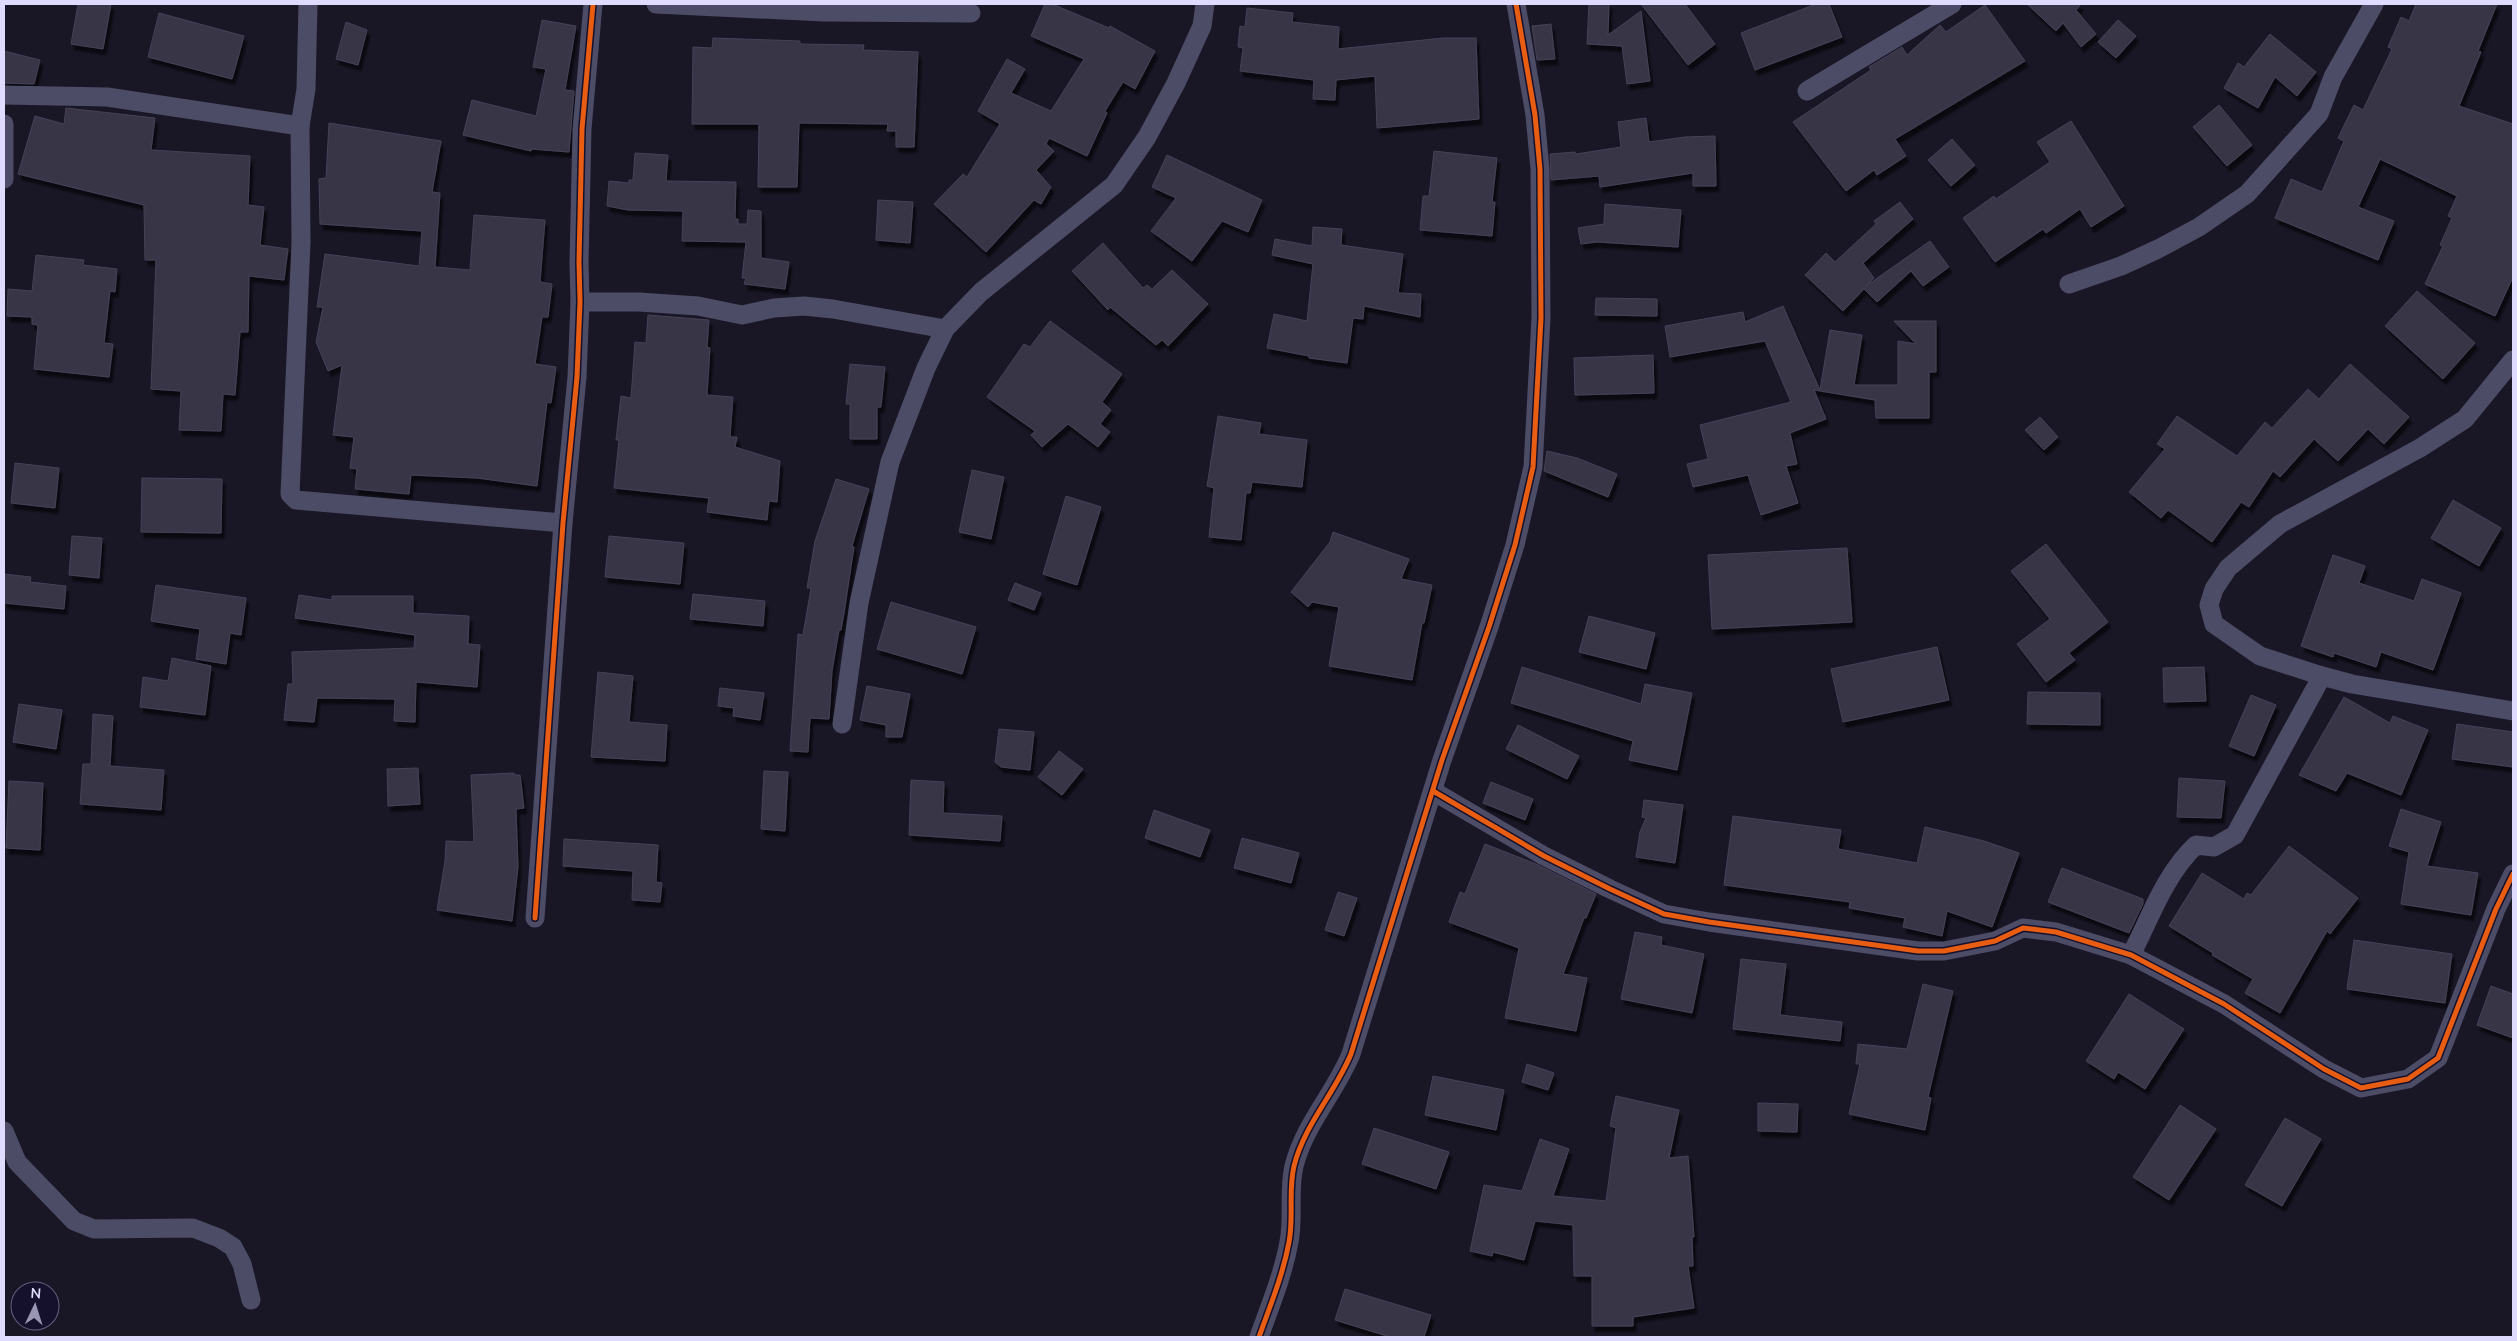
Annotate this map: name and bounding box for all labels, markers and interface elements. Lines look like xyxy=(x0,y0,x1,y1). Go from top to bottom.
north arrow xyxy=(10,1281,60,1331)
text: N xyxy=(30,1284,42,1302)

